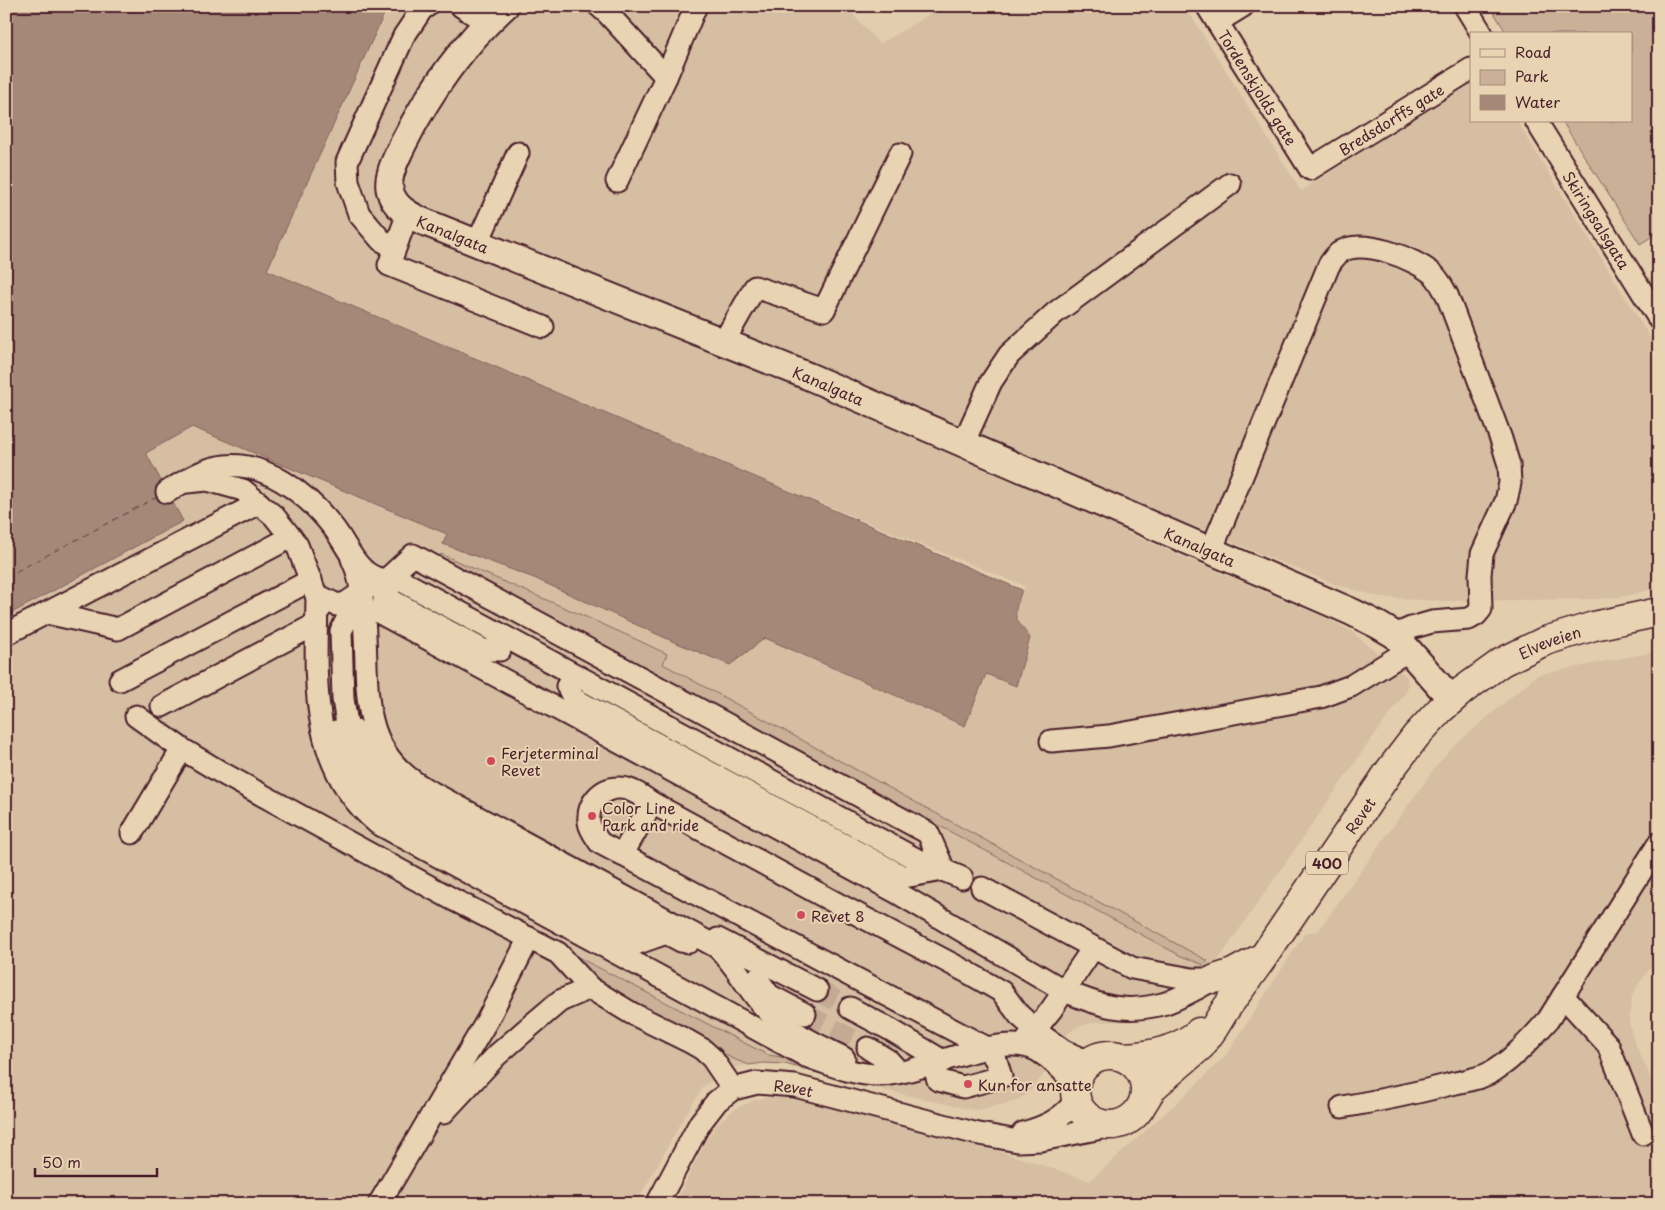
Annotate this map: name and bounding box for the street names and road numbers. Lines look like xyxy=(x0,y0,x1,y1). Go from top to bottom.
street label: Tordenskjolds gate xyxy=(1213,25,1304,149)
street label: Bredsdorffs gate xyxy=(1334,77,1448,160)
street label: Skiringsalsgata xyxy=(1558,166,1637,274)
street label: Kanalgata xyxy=(413,209,493,258)
street label: Kanalgata xyxy=(789,360,868,411)
street label: Kanalgata xyxy=(1161,520,1240,572)
street label: Elveveien xyxy=(1514,619,1583,664)
street label: Revet xyxy=(1339,792,1380,838)
road number: 400 xyxy=(1306,851,1348,874)
street label: Revet xyxy=(773,1073,816,1102)

